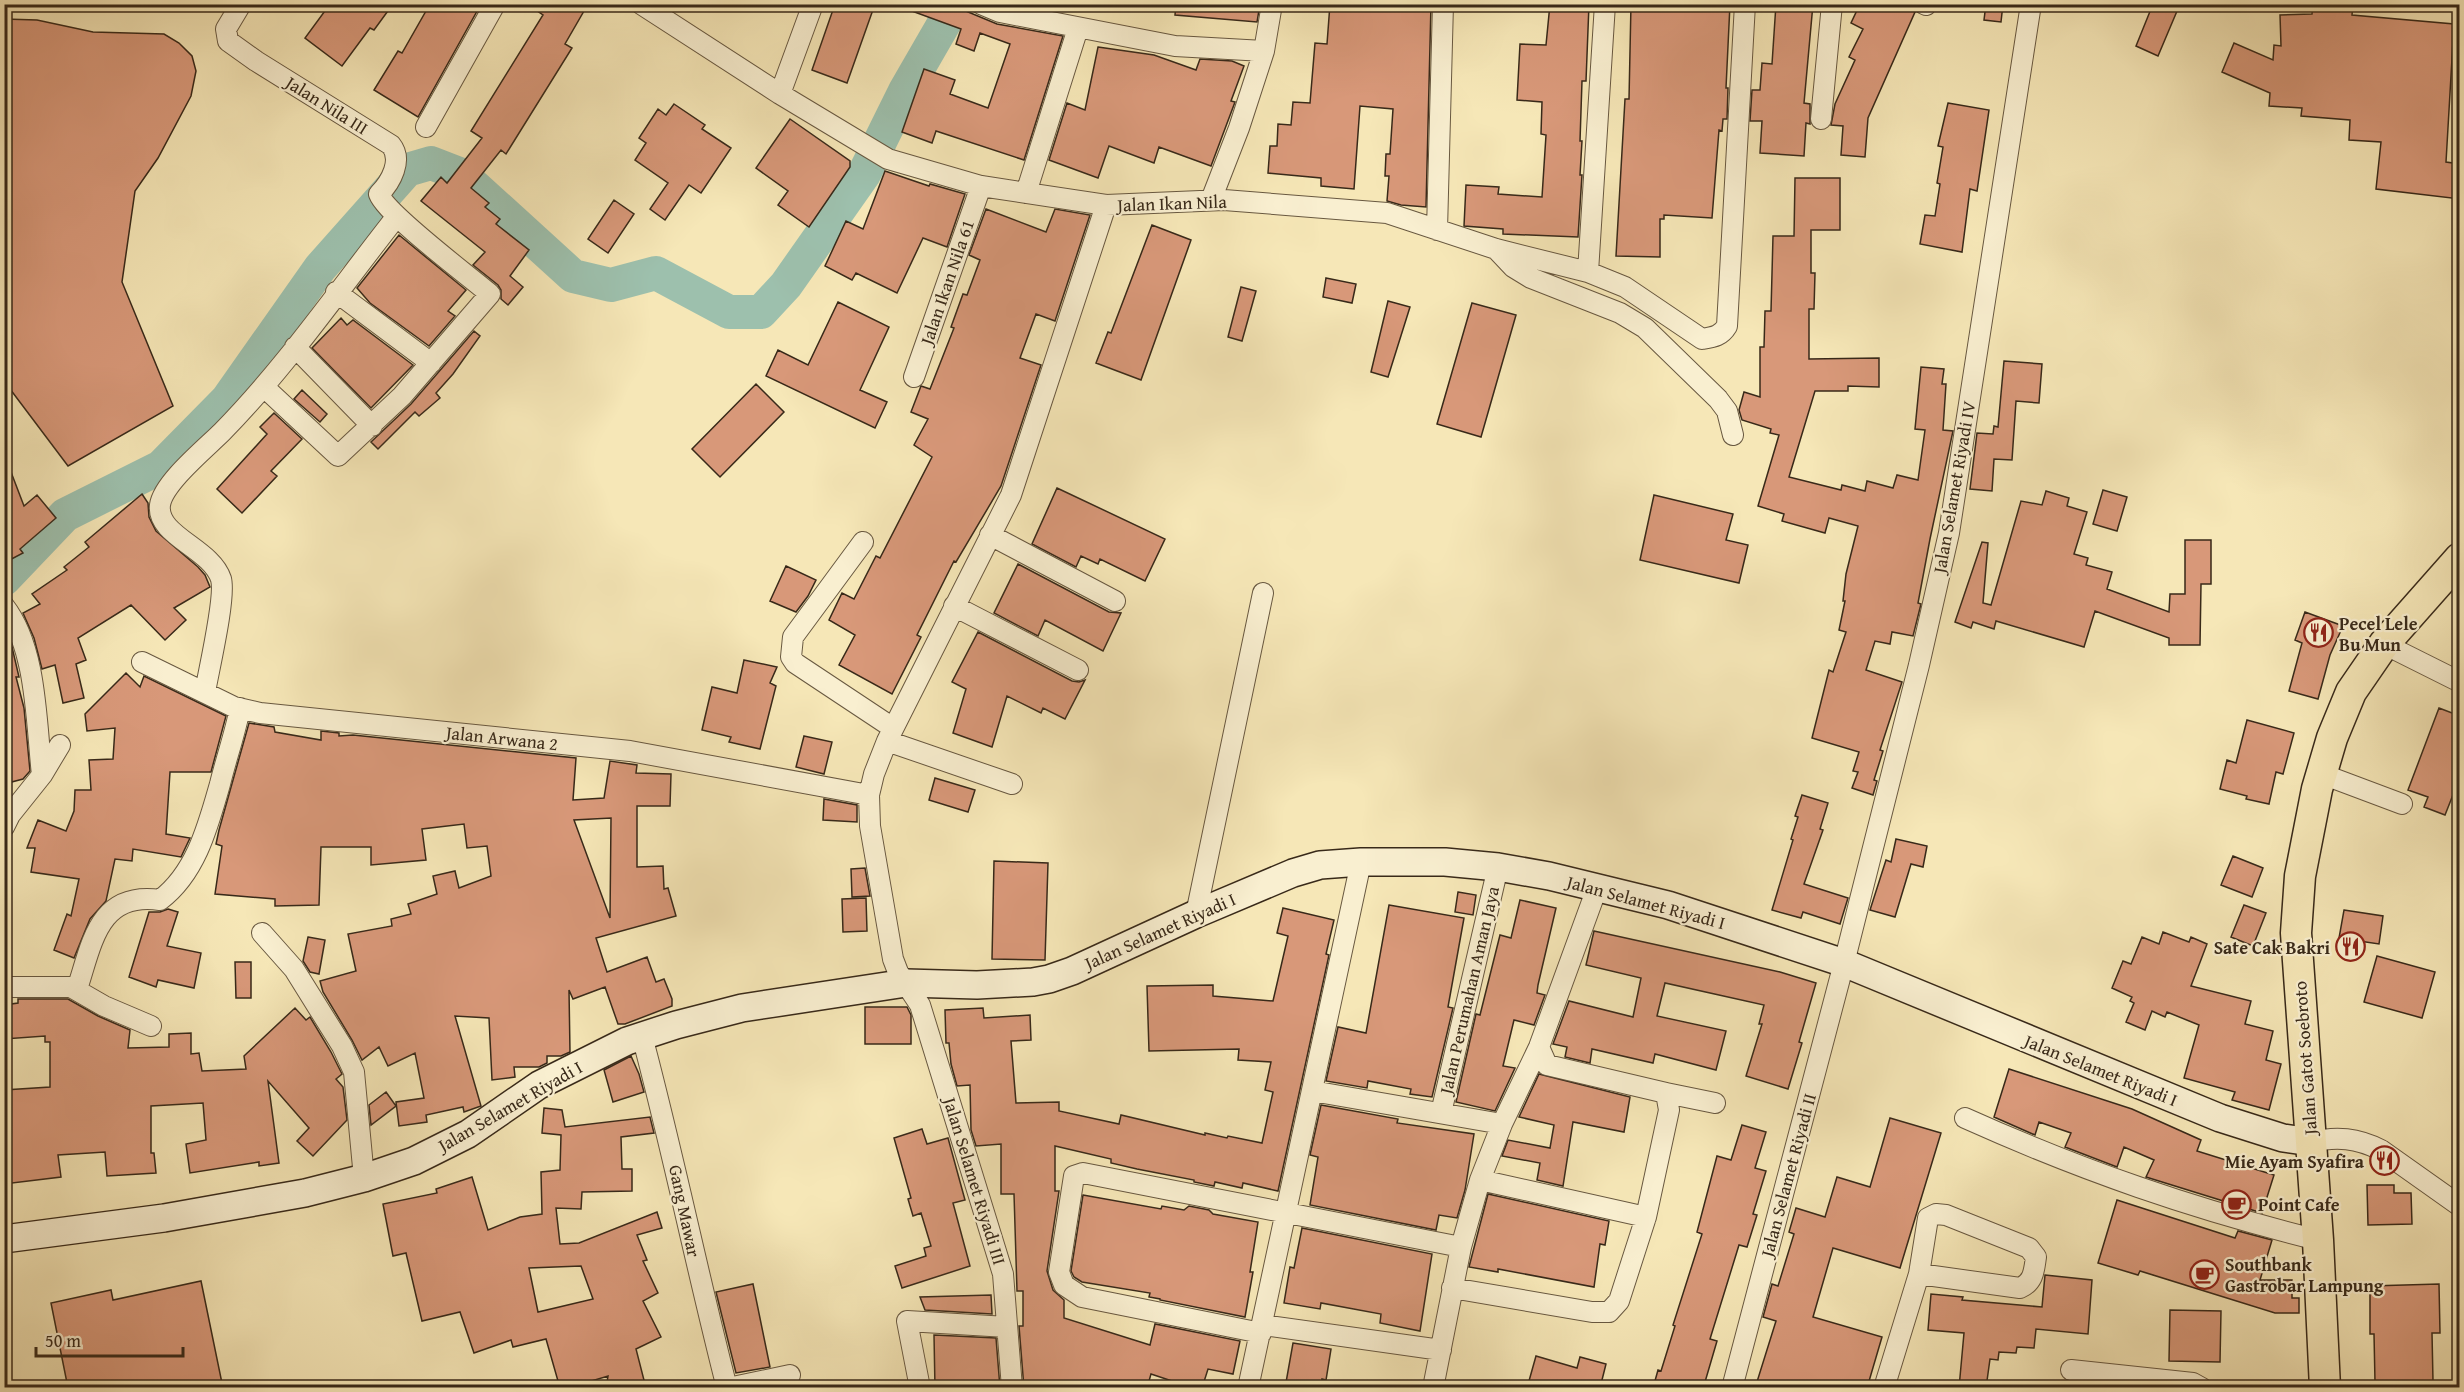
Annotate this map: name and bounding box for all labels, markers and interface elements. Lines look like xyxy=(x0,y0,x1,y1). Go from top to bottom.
street label: Jalan Nila III xyxy=(279,68,373,141)
street label: Jalan Ikan Nila xyxy=(1115,188,1228,218)
street label: Jalan Ikan Nila 61 xyxy=(912,216,981,350)
street label: Jalan Selamet Riyadi IV xyxy=(1925,398,1982,577)
place label: Pecel Lele Bu Mun xyxy=(2339,610,2418,658)
restaurant icon: Pecel Lele Bu Mun xyxy=(2302,617,2334,649)
street label: Jalan Arwana 2 xyxy=(443,718,559,757)
street label: Jalan Selamet Riyadi I xyxy=(1562,867,1728,936)
street label: Jalan Perumahan Aman Jaya xyxy=(1431,883,1506,1099)
street label: Jalan Selamet Riyadi I xyxy=(1078,886,1240,977)
restaurant icon: Sate Cak Bakri xyxy=(2335,931,2367,963)
place label: Sate Cak Bakri xyxy=(2214,934,2330,961)
street label: Jalan Gatot Soebroto xyxy=(2286,980,2324,1138)
street label: Jalan Selamet Riyadi I xyxy=(2019,1026,2182,1113)
street label: Jalan Selamet Riyadi I xyxy=(431,1054,587,1159)
street label: Jalan Selamet Riyadi II xyxy=(1753,1090,1823,1262)
street label: Jalan Selamet Riyadi III xyxy=(936,1092,1013,1268)
restaurant icon: Mie Ayam Syafira xyxy=(2369,1145,2401,1177)
place label: Mie Ayam Syafira xyxy=(2225,1148,2365,1175)
street label: Gang Mawar xyxy=(662,1162,708,1260)
cafe icon: Point Cafe xyxy=(2221,1188,2253,1220)
place label: Point Cafe xyxy=(2258,1191,2340,1218)
place label: Southbank Gastrobar Lampung xyxy=(2225,1251,2384,1299)
cafe icon: Southbank Gastrobar Lampung xyxy=(2188,1258,2220,1290)
scale bar xyxy=(36,1320,183,1358)
text: 50 m xyxy=(45,1327,81,1354)

